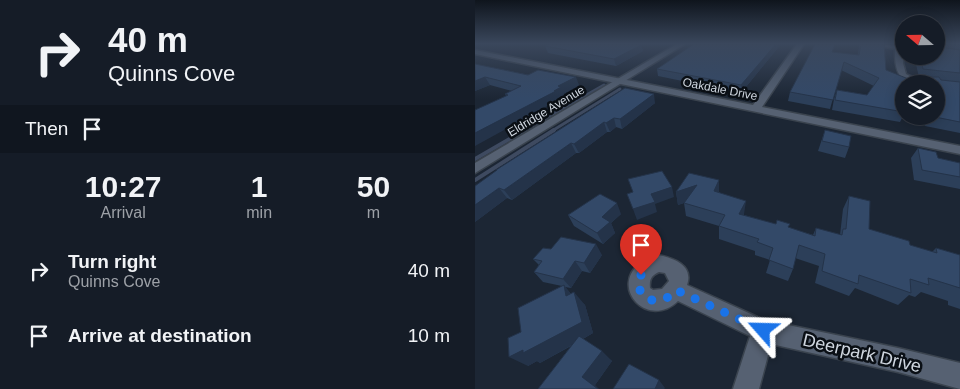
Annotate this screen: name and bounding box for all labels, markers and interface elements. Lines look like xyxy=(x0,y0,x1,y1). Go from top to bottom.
north arrow xyxy=(895,15,945,65)
map controls xyxy=(895,15,945,125)
icon: right xyxy=(25,20,90,85)
text: 40 m xyxy=(108,20,188,59)
text: Quinns Cove xyxy=(108,61,235,86)
street label: Oakdale Drive xyxy=(681,75,759,103)
button: layers xyxy=(895,75,945,125)
street label: Eldridge Avenue xyxy=(505,82,587,139)
icon: arrive xyxy=(78,115,106,143)
text: Then xyxy=(25,118,68,139)
text: 10:27 xyxy=(85,170,162,203)
text: 1 xyxy=(251,170,268,203)
text: 50 xyxy=(357,170,390,203)
text: Arrival xyxy=(100,204,146,221)
text: min xyxy=(246,204,272,221)
text: m xyxy=(367,204,380,221)
pin xyxy=(620,224,662,275)
icon: arrive xyxy=(627,231,655,259)
text: Turn right xyxy=(68,251,156,272)
icon: right xyxy=(25,257,53,285)
text: 40 m xyxy=(408,260,450,281)
text: Quinns Cove xyxy=(68,273,161,290)
position arrow xyxy=(736,303,788,355)
icon: arrive xyxy=(25,322,53,350)
text: Arrive at destination xyxy=(68,325,252,346)
text: 10 m xyxy=(408,325,450,346)
street label: Deerpark Drive xyxy=(801,330,923,376)

